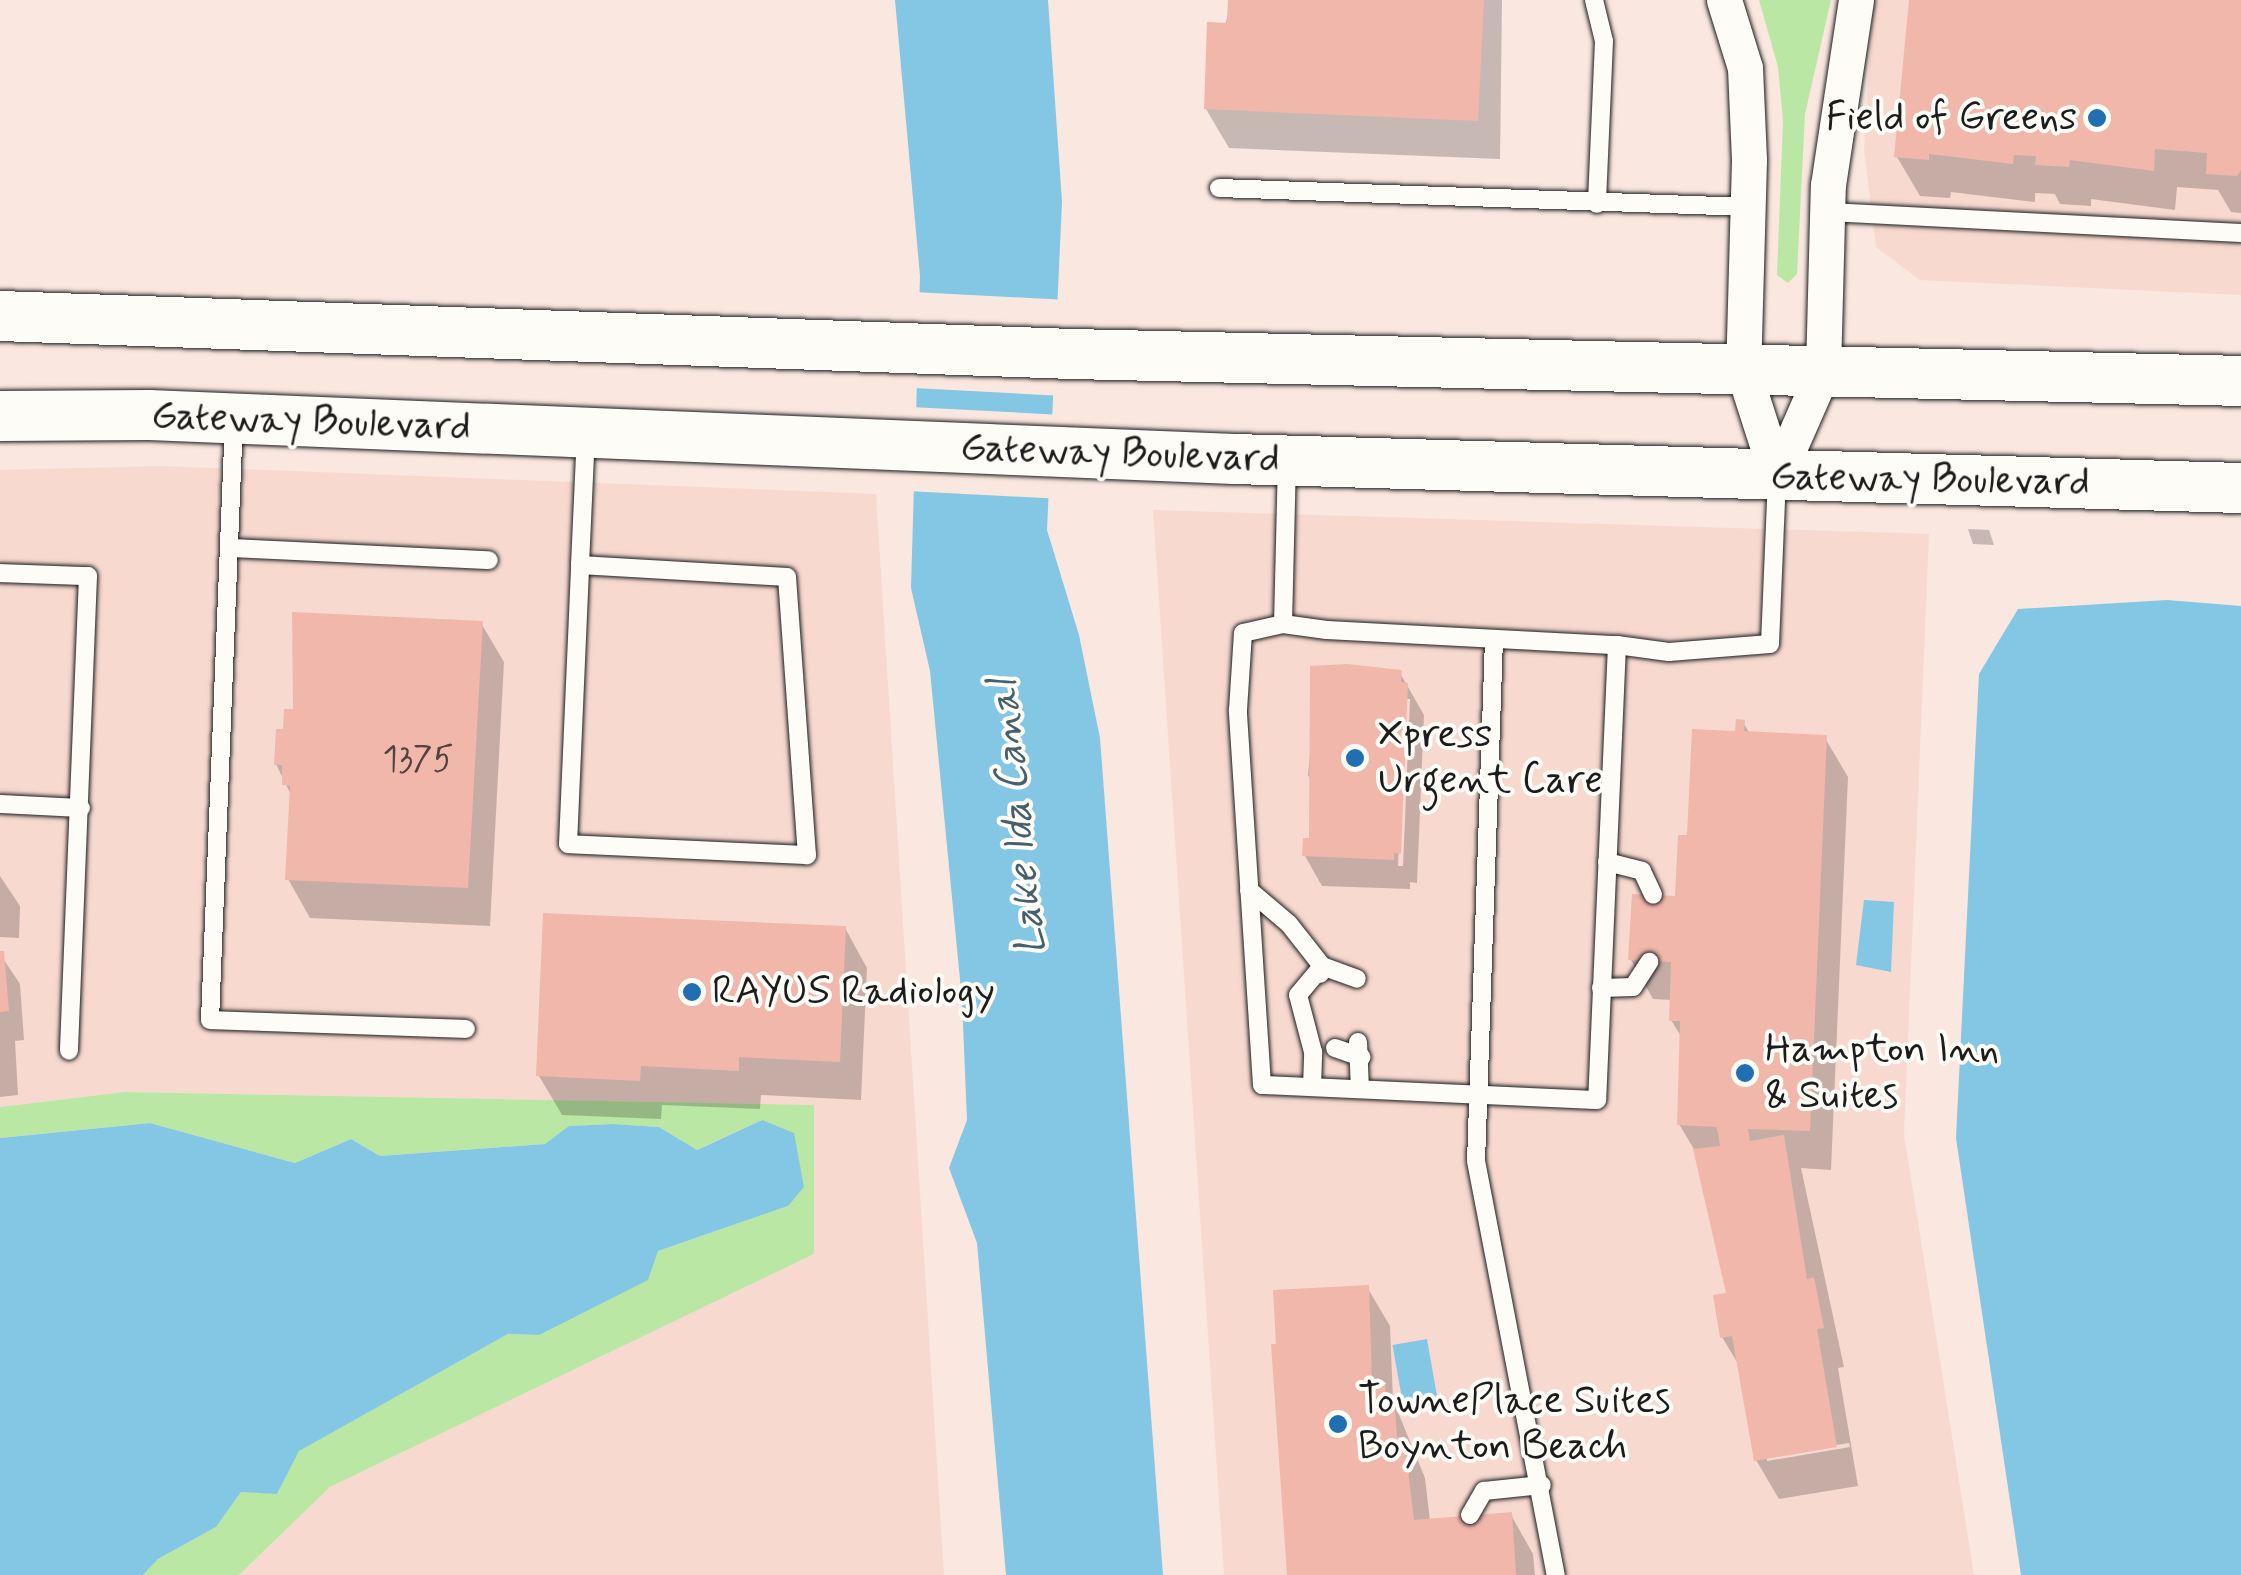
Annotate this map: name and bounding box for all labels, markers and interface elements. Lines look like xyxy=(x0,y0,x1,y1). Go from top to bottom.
place label: Field of Greens xyxy=(1815,94,2077,142)
marker: Field of Greens xyxy=(2086,107,2108,129)
street label: Gateway Boulevard xyxy=(150,392,472,452)
street label: Gateway Boulevard xyxy=(959,424,1281,484)
street label: Gateway Boulevard xyxy=(1769,453,2091,507)
water label: Lake Ida Canal xyxy=(979,676,1059,958)
place label: Xpress Urgent Care xyxy=(1378,711,1606,805)
house number: 1375 xyxy=(383,739,453,781)
marker: Xpress Urgent Care xyxy=(1342,745,1368,771)
place label: RAYUS Radiology xyxy=(712,968,993,1016)
marker: RAYUS Radiology xyxy=(681,981,703,1003)
place label: Hampton Inn & Suites xyxy=(1765,1026,2001,1120)
marker: Hampton Inn & Suites xyxy=(1734,1062,1756,1084)
place label: TownePlace Suites Boynton Beach xyxy=(1358,1377,1673,1471)
marker: TownePlace Suites Boynton Beach xyxy=(1327,1413,1349,1435)

